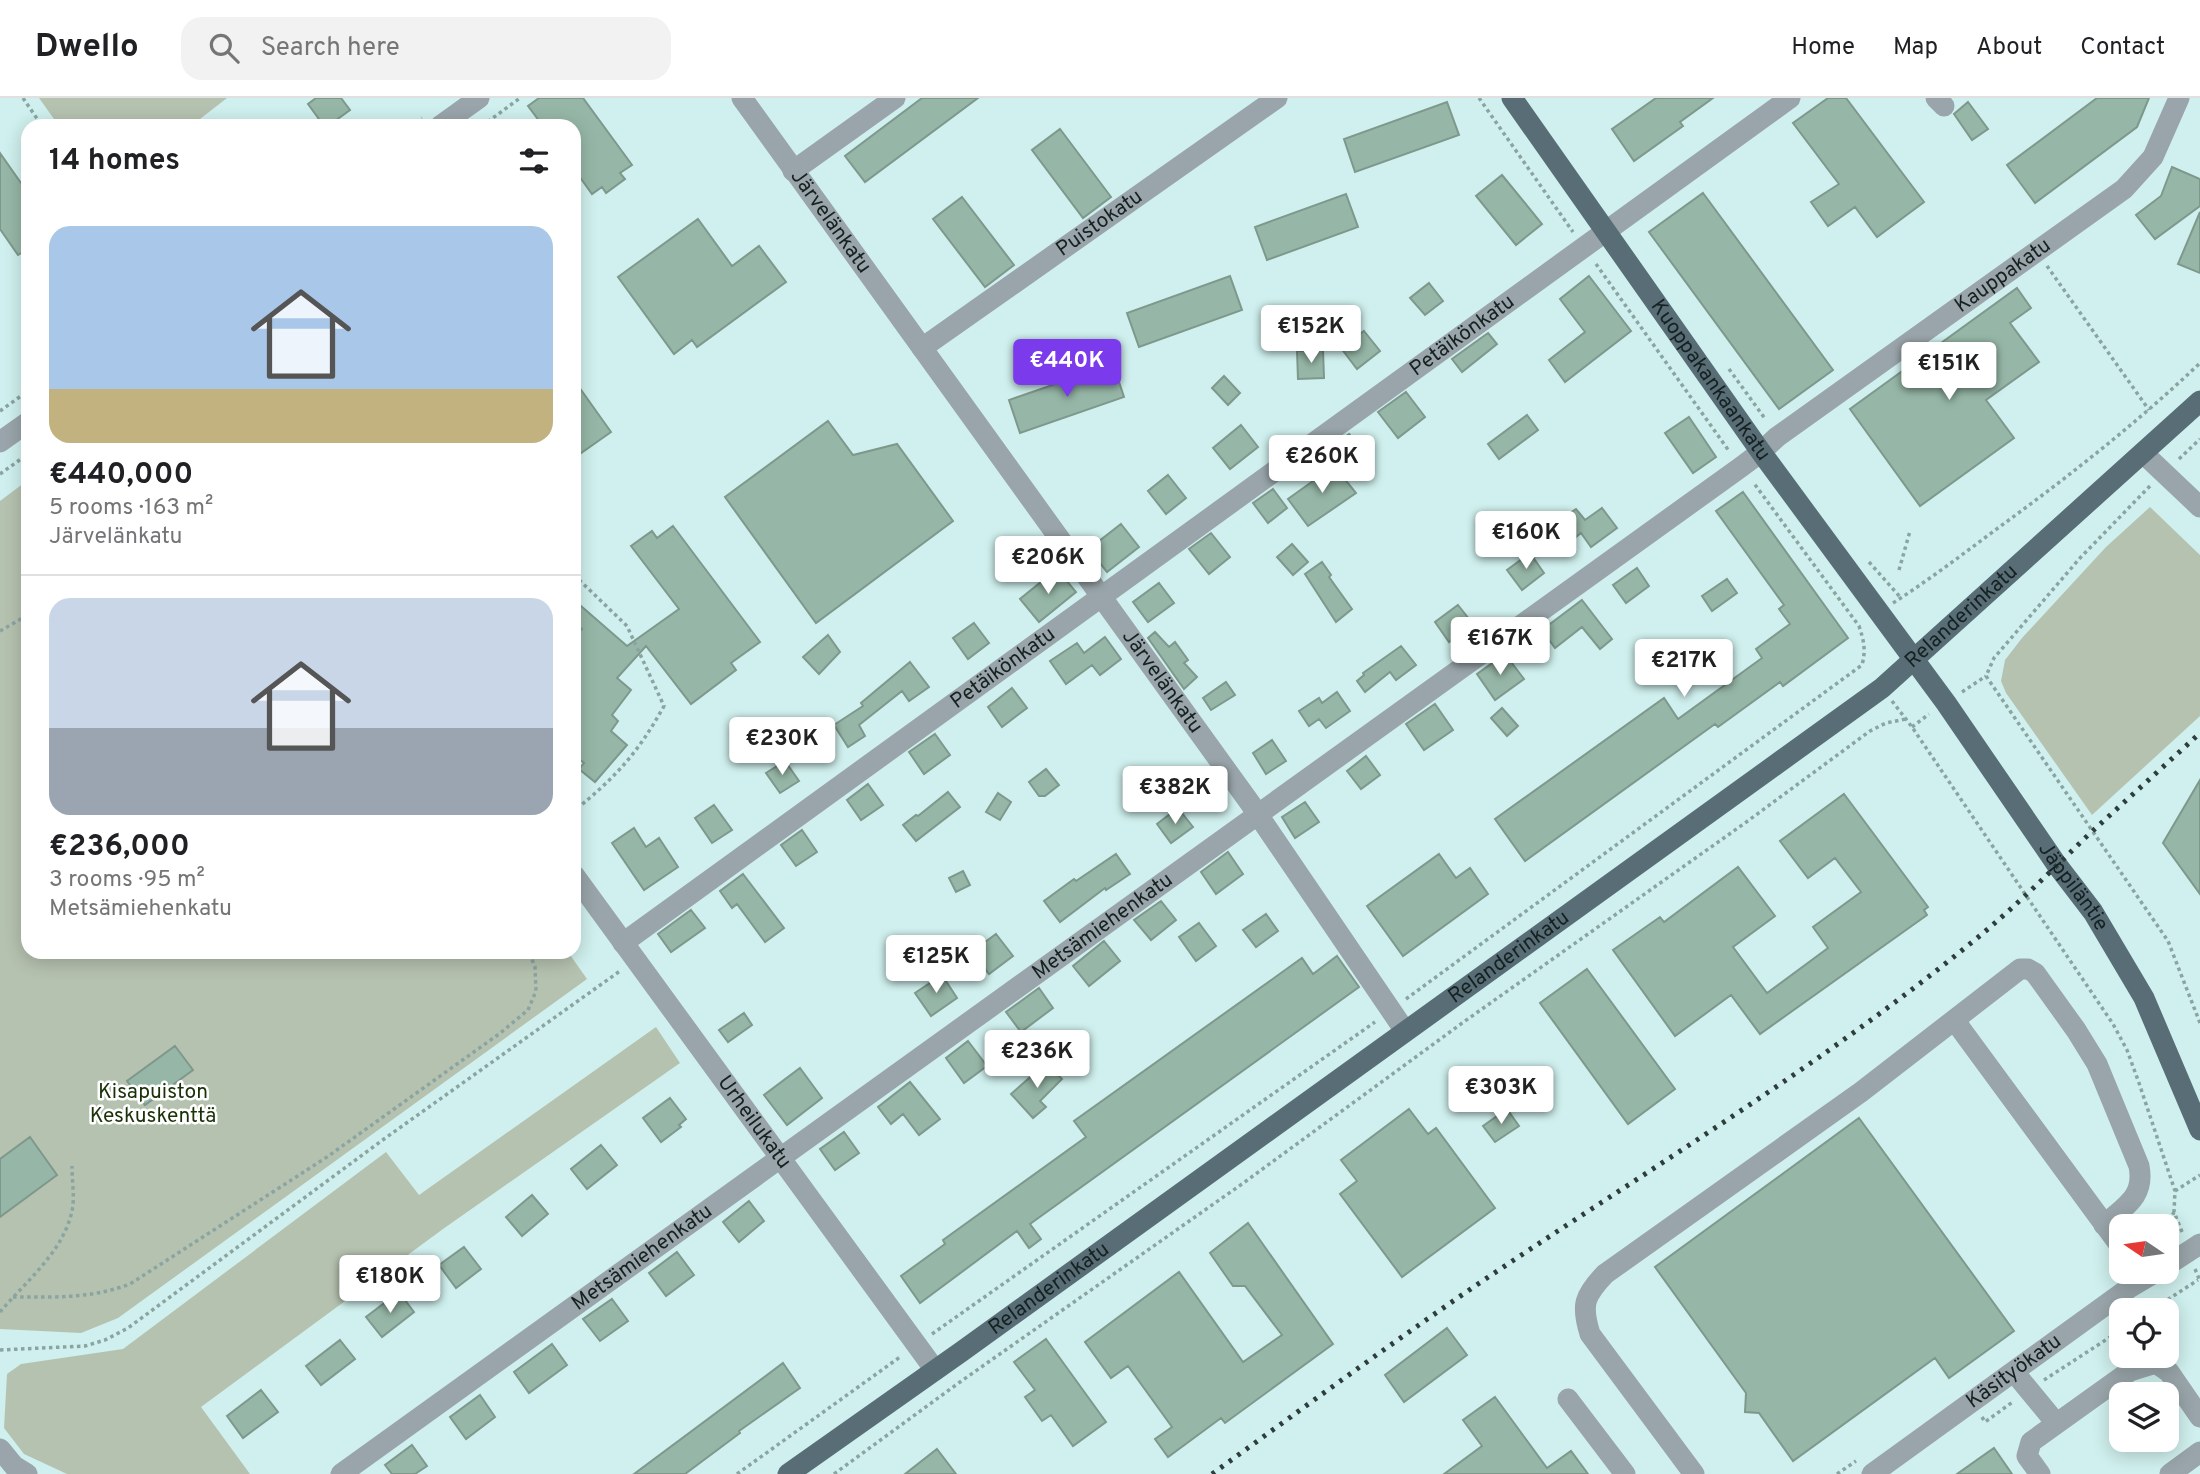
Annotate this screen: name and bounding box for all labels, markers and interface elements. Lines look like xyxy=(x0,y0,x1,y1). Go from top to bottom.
search box xyxy=(181,17,671,80)
text: Dwello xyxy=(35,27,139,69)
icon: search xyxy=(205,29,243,67)
text: Search here xyxy=(261,32,400,65)
text: Home xyxy=(1791,33,1855,63)
text: Map xyxy=(1893,33,1938,63)
text: About xyxy=(1976,33,2042,63)
text: Contact xyxy=(2080,33,2165,63)
icon: filters xyxy=(515,142,553,180)
text: 14 homes xyxy=(49,143,180,180)
street label: Järvelänkatu xyxy=(784,164,877,279)
street label: Puistokatu xyxy=(1051,183,1148,263)
street label: Kauppakatu xyxy=(1949,232,2056,319)
icon: home xyxy=(238,271,364,397)
street label: Petäikönkatu xyxy=(1404,288,1520,383)
street label: Kuoppakankaankatu xyxy=(1644,294,1777,466)
pin: €152K xyxy=(1262,306,1360,365)
text: €152K xyxy=(1277,313,1345,342)
pin: €440K xyxy=(1018,340,1116,399)
pin: €151K xyxy=(1900,342,1998,402)
text: €440K xyxy=(1029,347,1105,376)
text: €151K xyxy=(1917,350,1981,379)
pin: €260K xyxy=(1273,436,1371,495)
text: €260K xyxy=(1285,443,1359,472)
text: €440,000 xyxy=(49,457,193,494)
text: 5 rooms · 163 m² xyxy=(49,494,213,523)
pin: €160K xyxy=(1477,512,1575,571)
text: €160K xyxy=(1491,519,1561,548)
text: Järvelänkatu xyxy=(49,523,182,552)
pin: €206K xyxy=(999,536,1097,596)
text: €206K xyxy=(1011,544,1085,573)
street label: Relanderinkatu xyxy=(1899,558,2023,674)
pin: €167K xyxy=(1451,618,1549,677)
street label: Petäikönkatu xyxy=(945,621,1061,715)
street label: Järvelänkatu xyxy=(1116,624,1209,739)
text: €167K xyxy=(1467,625,1533,654)
pin: €217K xyxy=(1635,640,1733,699)
icon: home xyxy=(238,643,364,769)
text: €217K xyxy=(1651,647,1717,676)
pin: €230K xyxy=(733,718,831,777)
text: €230K xyxy=(745,725,819,754)
pin: €382K xyxy=(1126,766,1224,826)
text: €382K xyxy=(1139,774,1211,803)
text: €236,000 xyxy=(49,829,190,866)
street label: Jäppiläntie xyxy=(2032,837,2115,936)
text: 3 rooms · 95 m² xyxy=(49,866,205,895)
street label: Metsämiehenkatu xyxy=(1027,867,1178,986)
text: Metsämiehenkatu xyxy=(49,895,232,924)
street label: Relanderinkatu xyxy=(1443,904,1575,1010)
pin: €125K xyxy=(887,936,985,995)
text: €125K xyxy=(902,943,970,972)
pin: €236K xyxy=(988,1030,1086,1090)
text: €236K xyxy=(1001,1038,1073,1067)
pin: €303K xyxy=(1452,1066,1550,1126)
street label: Urheilukatu xyxy=(711,1070,797,1174)
text: €303K xyxy=(1464,1074,1538,1103)
park label: Kisapuiston Keskuskenttä xyxy=(90,1079,216,1130)
street label: Metsämiehenkatu xyxy=(566,1198,718,1317)
north arrow xyxy=(2109,1214,2179,1284)
map controls xyxy=(2109,1214,2179,1452)
street label: Relanderinkatu xyxy=(983,1236,1115,1341)
pin: €180K xyxy=(341,1256,439,1315)
text: €180K xyxy=(355,1263,425,1292)
button: locate xyxy=(2109,1298,2179,1368)
street label: Käsityökatu xyxy=(1961,1328,2067,1415)
button: layers xyxy=(2109,1382,2179,1452)

